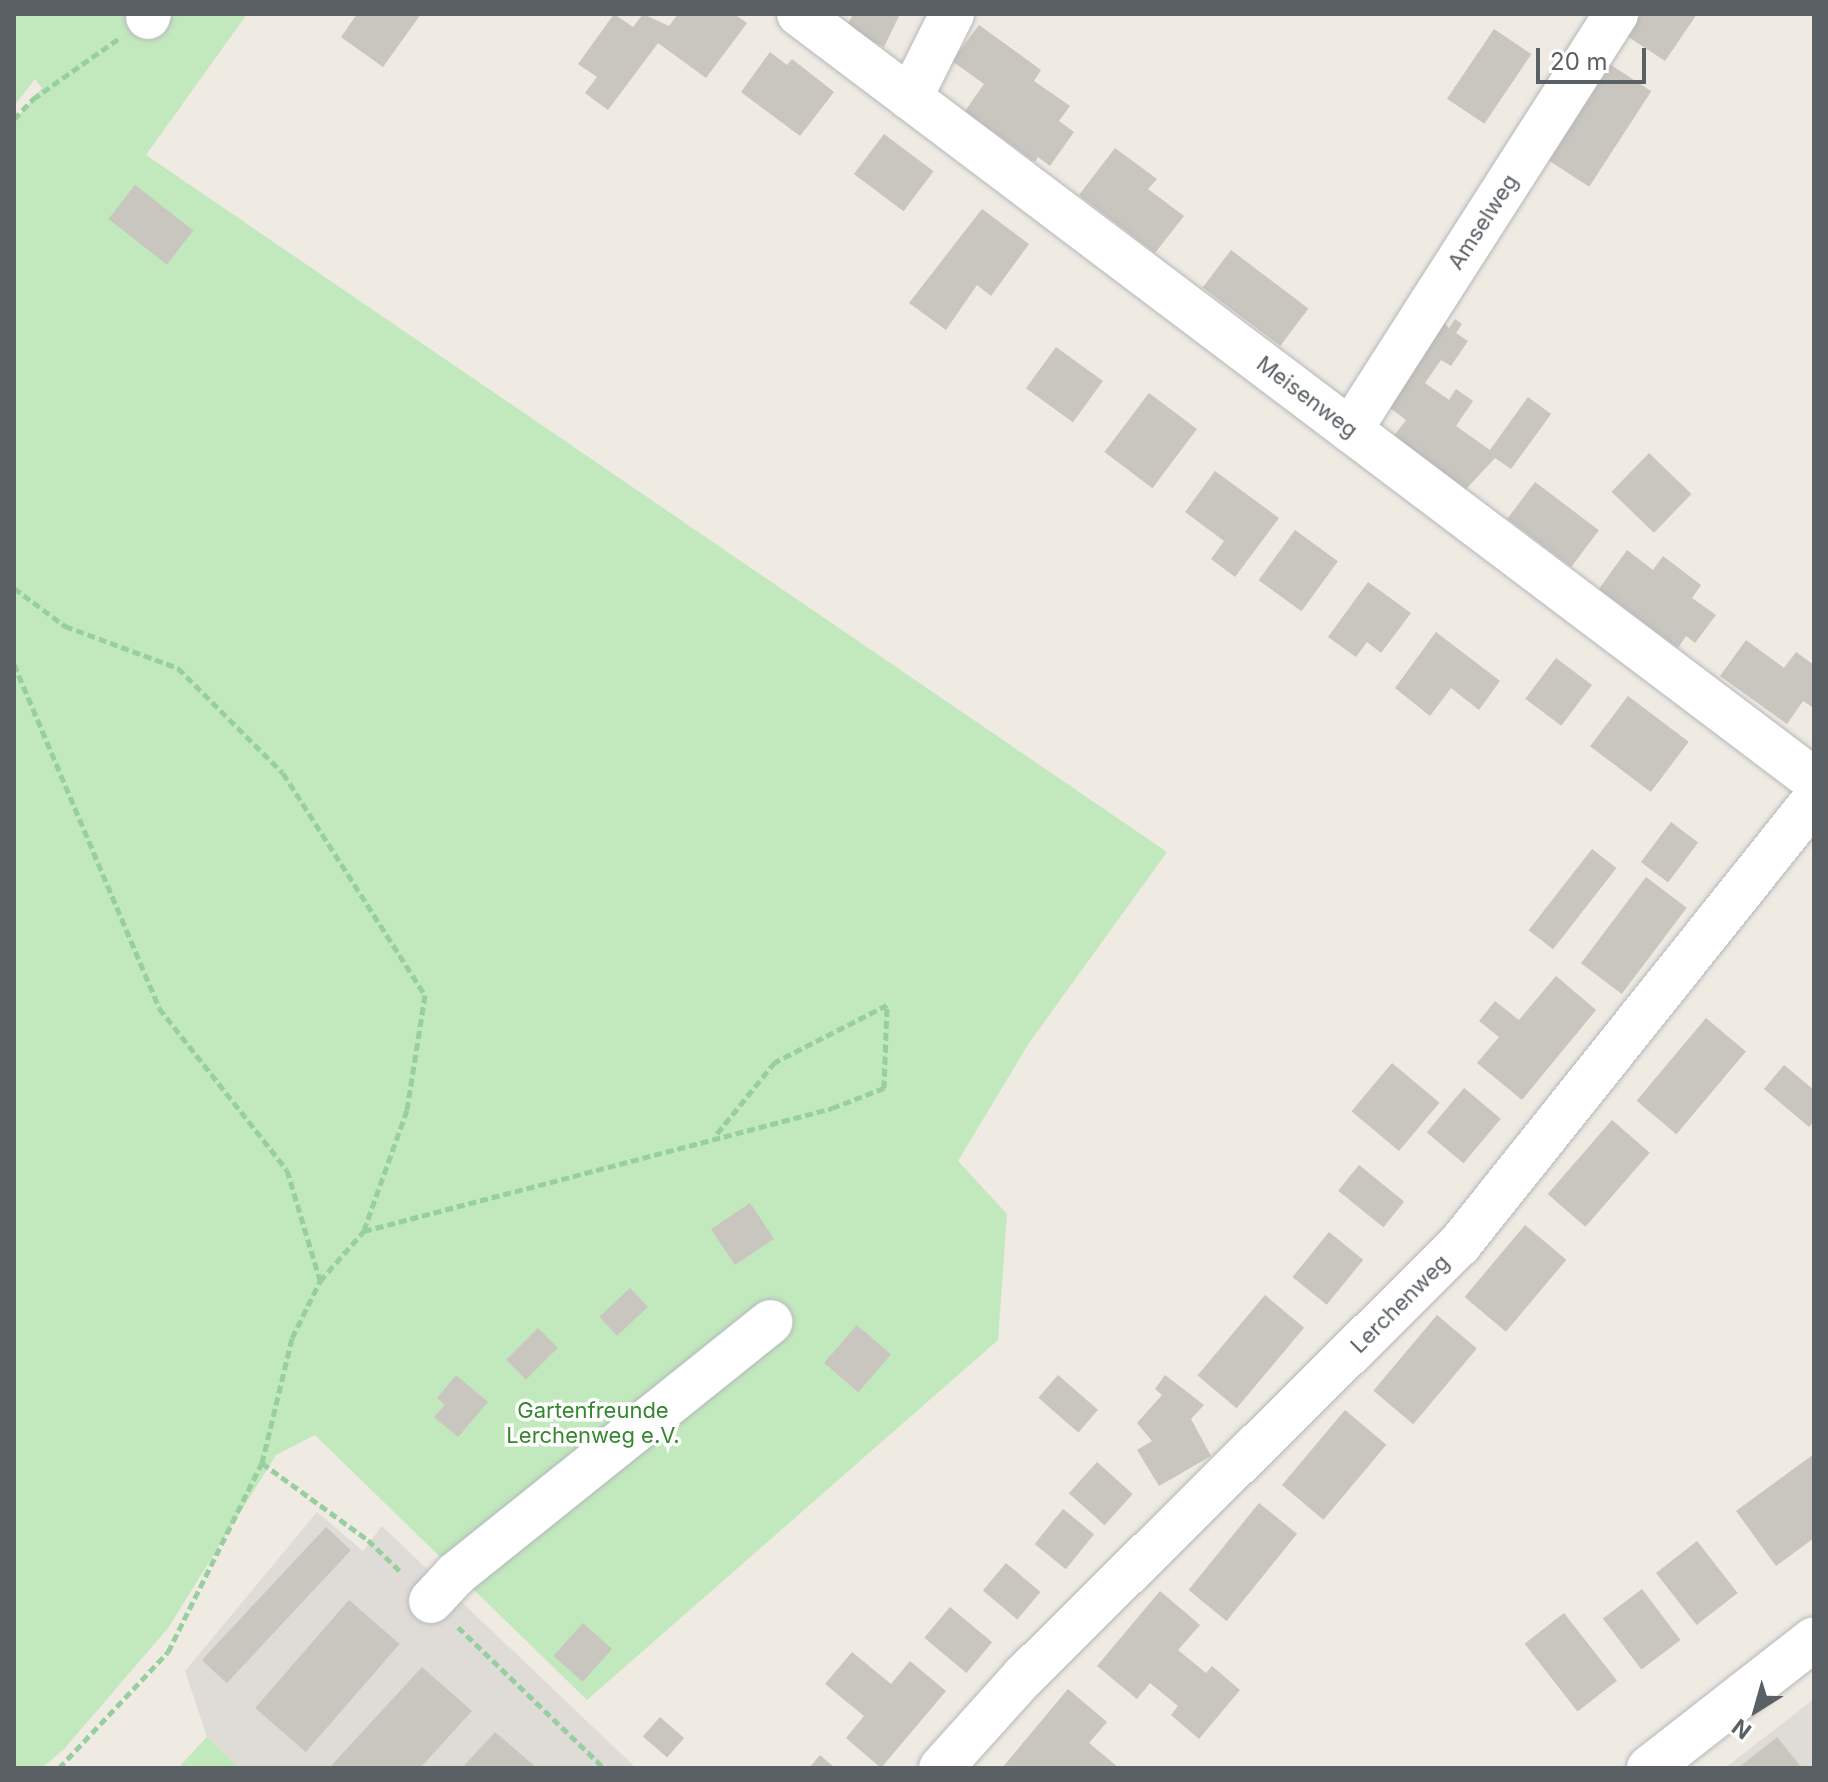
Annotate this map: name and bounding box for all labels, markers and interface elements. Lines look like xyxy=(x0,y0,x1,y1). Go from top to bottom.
scale bar xyxy=(1540,32,1650,82)
text: 20 m xyxy=(1550,47,1608,76)
street label: Amselweg xyxy=(1442,169,1524,275)
street label: Meisenweg xyxy=(1251,351,1363,443)
street label: Lerchenweg xyxy=(1345,1249,1455,1359)
park label: Gartenfreunde Lerchenweg e.V. xyxy=(506,1397,680,1448)
north arrow xyxy=(1716,1670,1796,1750)
text: N xyxy=(1727,1714,1756,1745)

